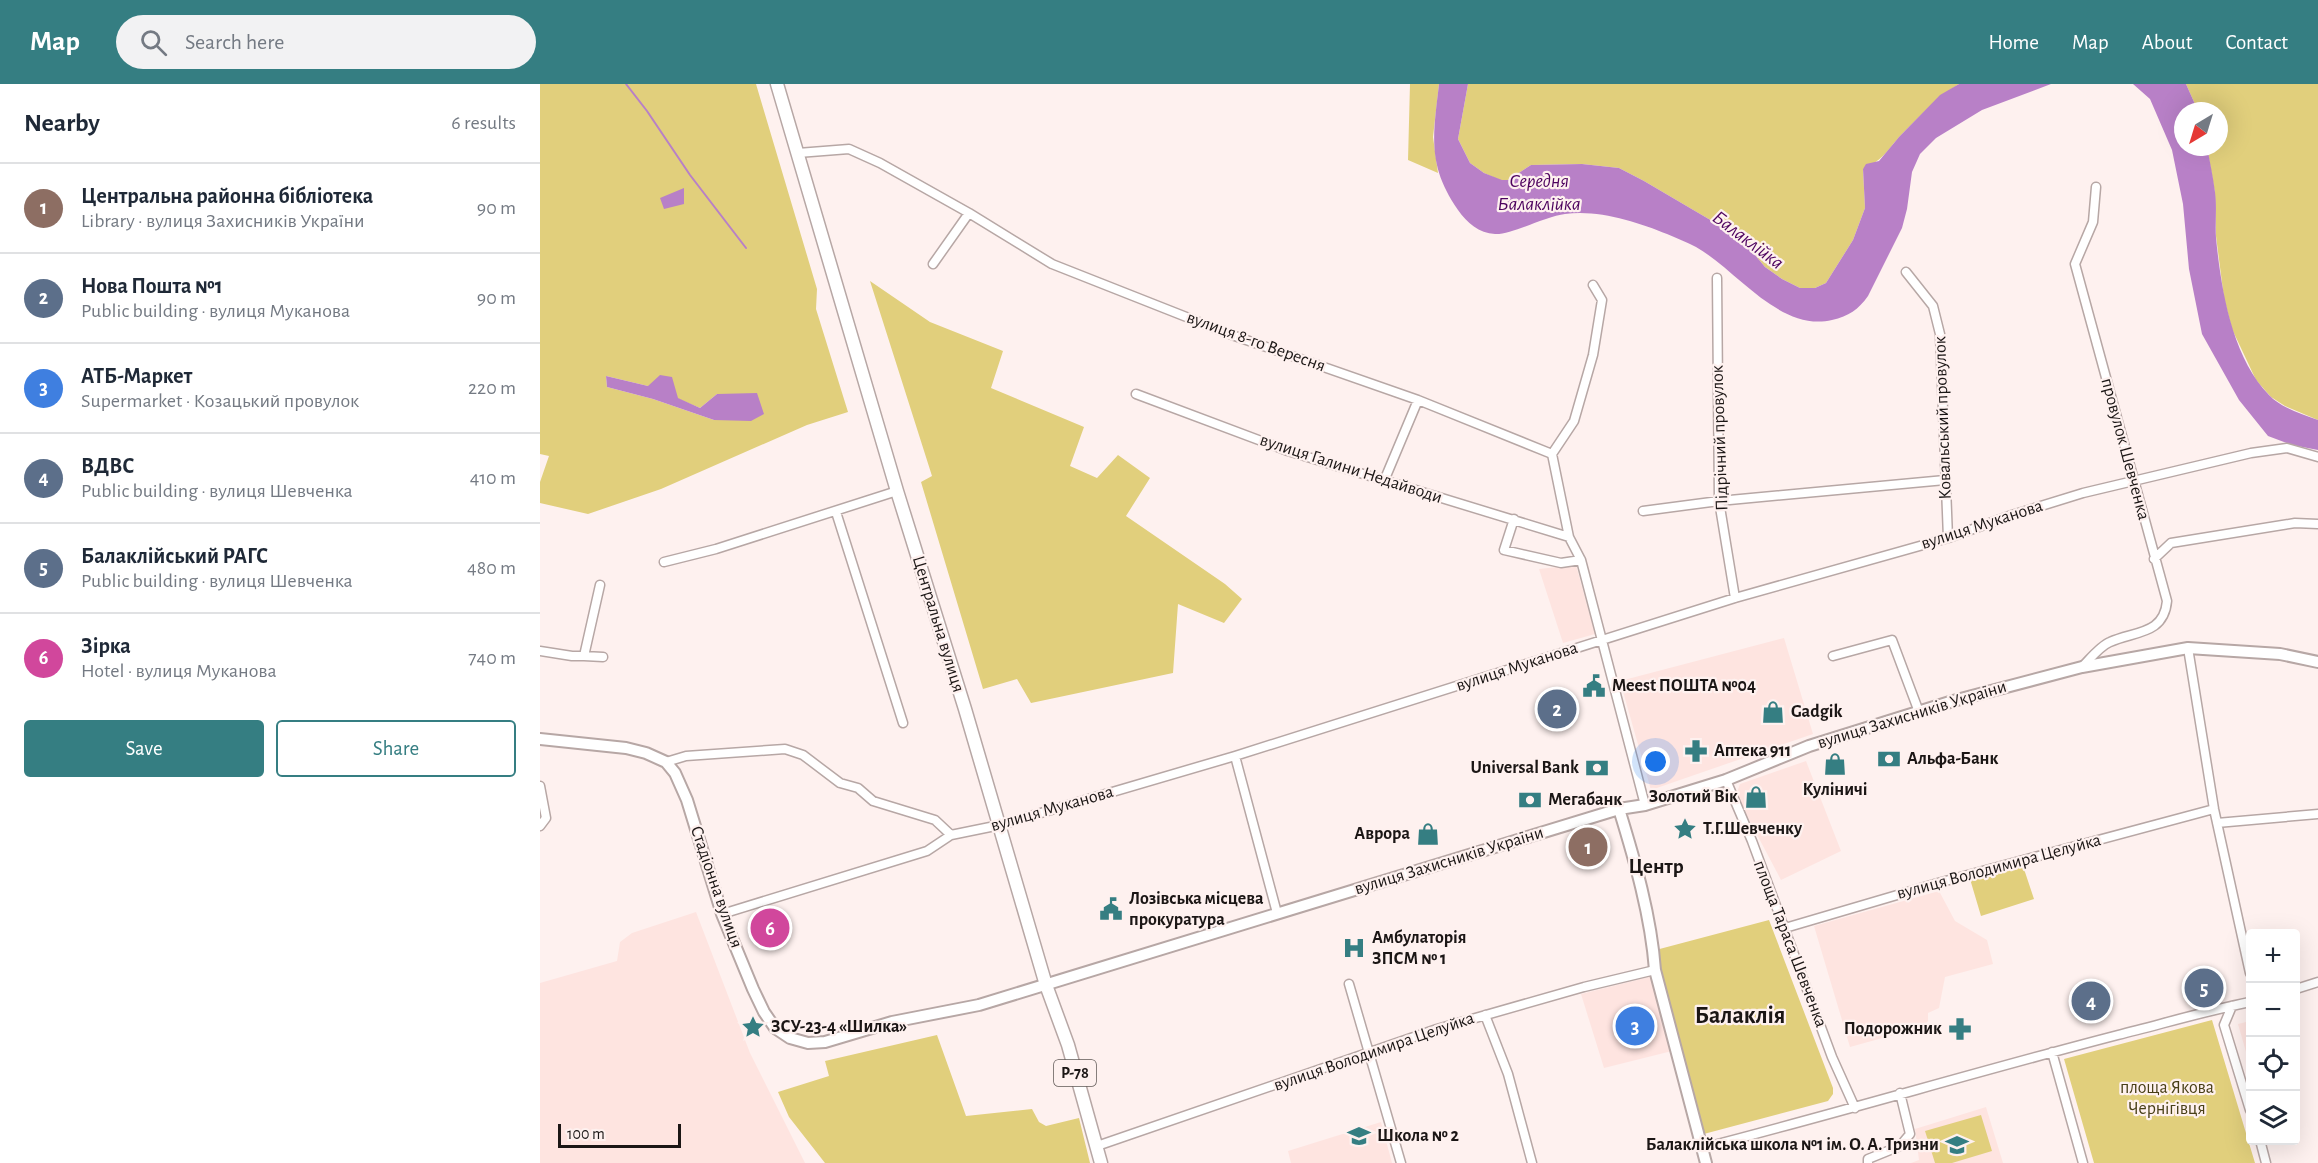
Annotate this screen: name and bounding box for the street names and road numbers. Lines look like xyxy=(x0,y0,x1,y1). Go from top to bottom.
street label: вулиця 8-го Вересня xyxy=(1184,309,1328,375)
street label: Ковальський провулок xyxy=(1931,335,1955,500)
street label: Підрічний провулок xyxy=(1708,364,1732,511)
street label: провулок Шевченка xyxy=(2097,376,2153,522)
street label: вулиця Галини Недайводи xyxy=(1258,431,1444,507)
street label: вулиця Муканова xyxy=(1919,497,2045,553)
street label: Центральна вулиця xyxy=(909,554,967,694)
street label: вулиця Муканова xyxy=(1454,639,1580,695)
street label: вулиця Захисників України xyxy=(1815,678,2009,752)
street label: вулиця Муканова xyxy=(989,783,1115,835)
street label: Стадіонна вулиця xyxy=(687,824,745,950)
street label: вулиця Захисників України xyxy=(1352,824,1546,898)
street label: вулиця Володимира Целуйка xyxy=(1895,831,2103,903)
street label: площа Тараса Шевченка xyxy=(1750,858,1830,1030)
street label: вулиця Володимира Целуйка xyxy=(1271,1009,1477,1095)
road number: Р-78 xyxy=(1054,1060,1096,1086)

